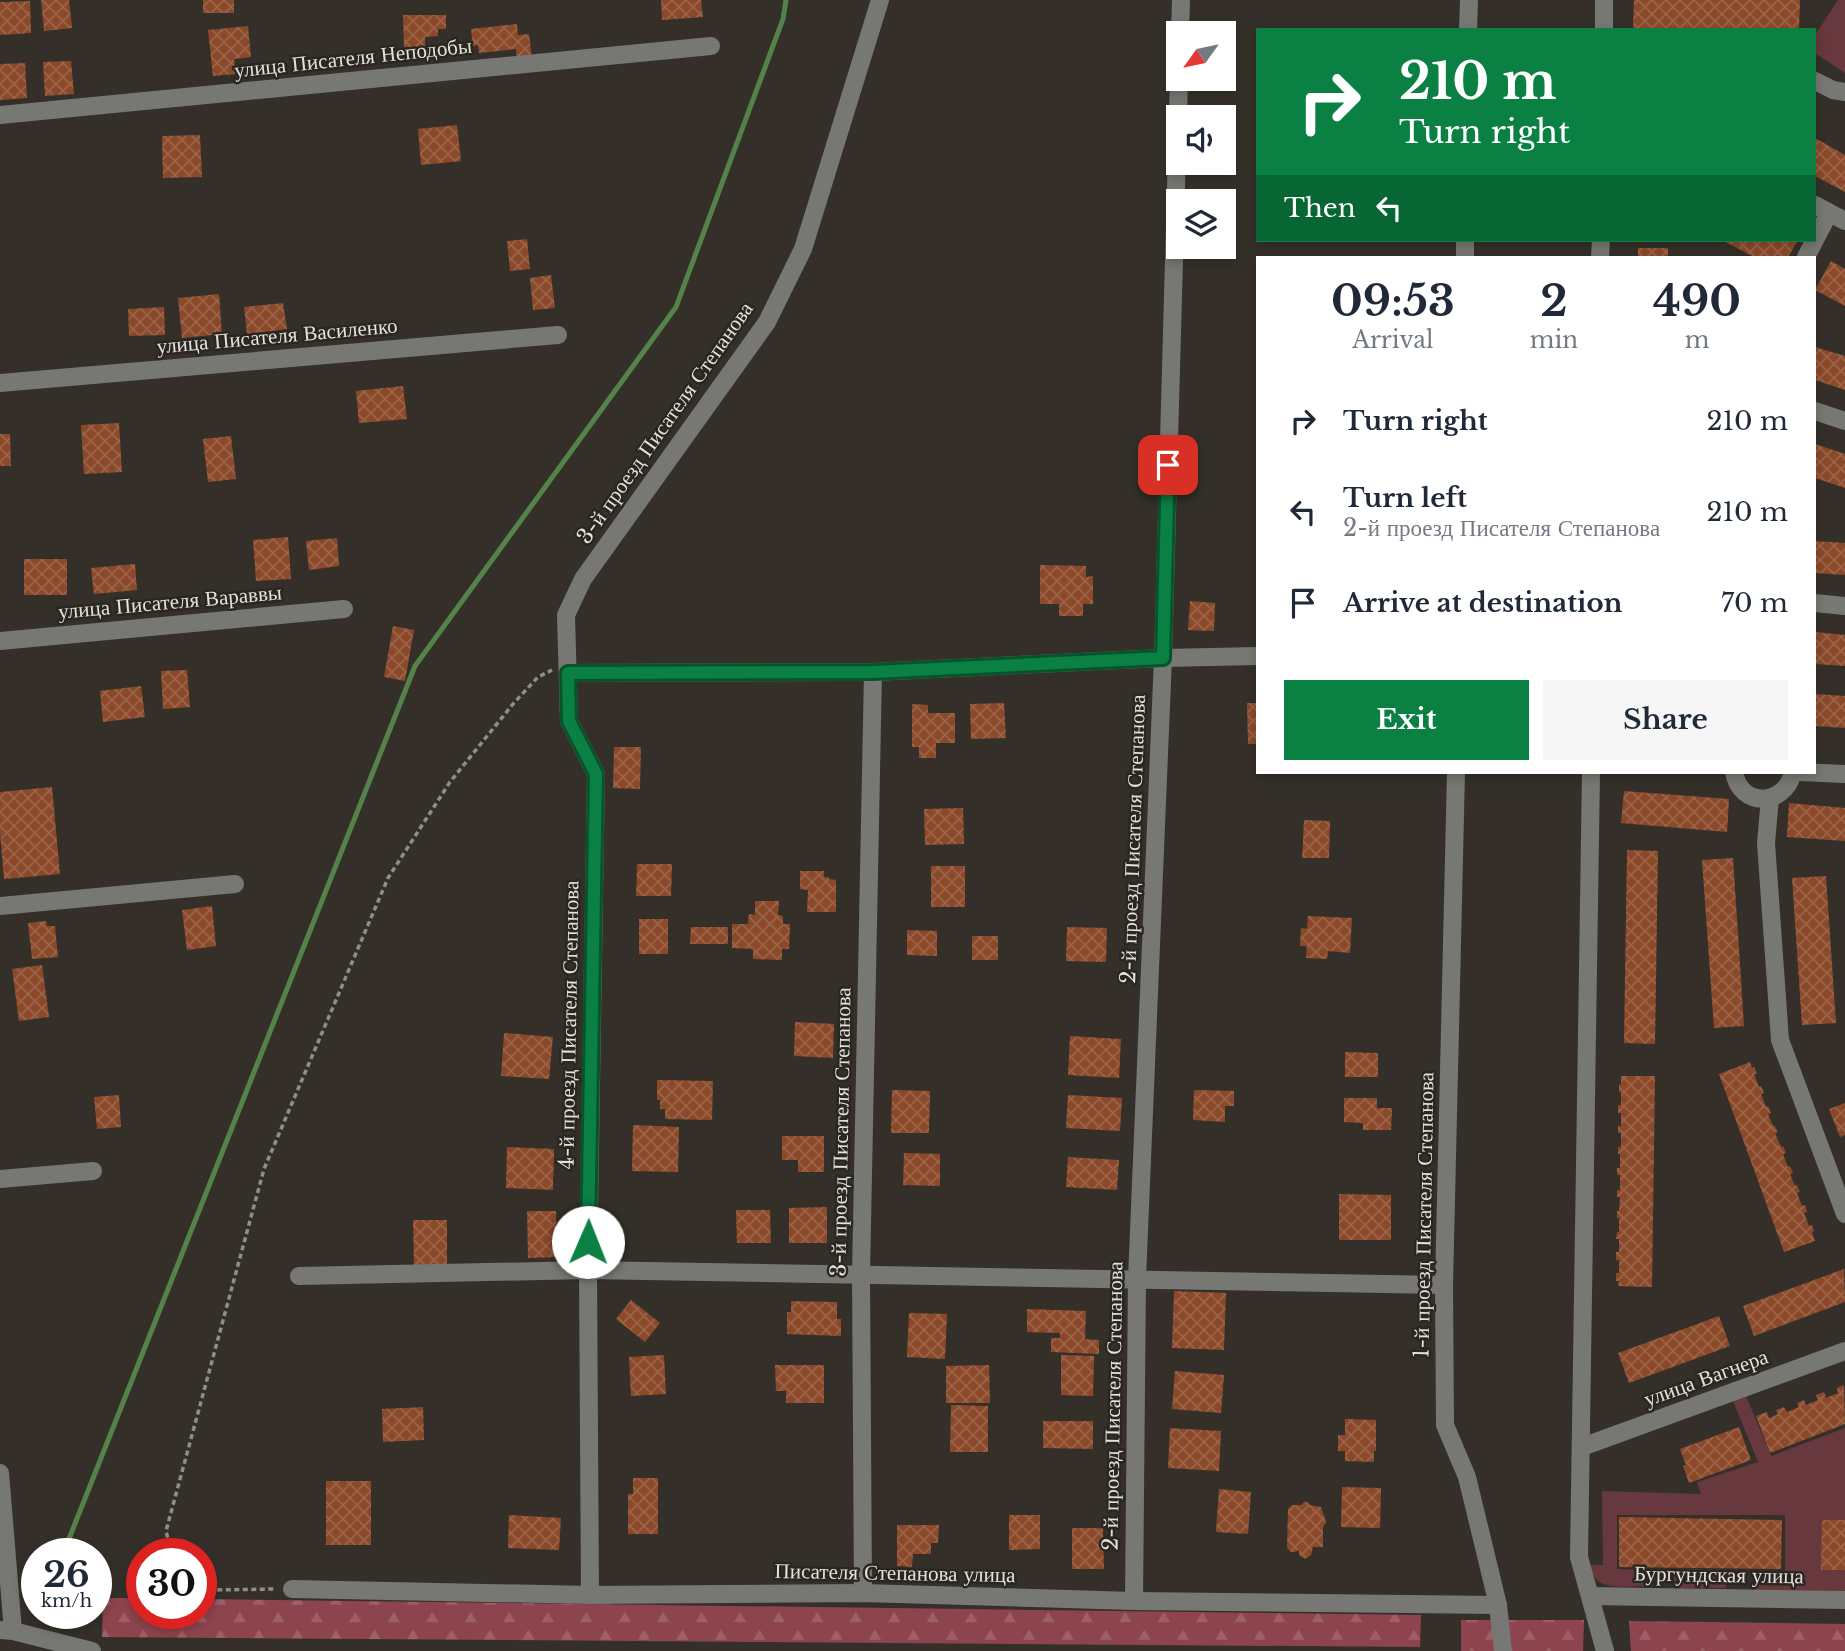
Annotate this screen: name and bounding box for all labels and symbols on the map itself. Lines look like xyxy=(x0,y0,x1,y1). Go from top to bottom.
north arrow xyxy=(1166,21,1236,91)
street label: улица Писателя Неподобы xyxy=(233,33,473,83)
street label: 3-й проезд Писателя Степанова xyxy=(571,296,759,549)
street label: улица Писателя Василенко xyxy=(155,313,399,359)
pin xyxy=(1138,435,1198,495)
street label: улица Писателя Вараввы xyxy=(57,579,283,625)
street label: 2-й проезд Писателя Степанова xyxy=(1115,693,1151,984)
street label: 4-й проезд Писателя Степанова xyxy=(553,880,585,1170)
street label: 3-й проезд Писателя Степанова xyxy=(825,986,857,1277)
street label: 1-й проезд Писателя Степанова xyxy=(1409,1071,1440,1358)
position arrow xyxy=(551,1205,625,1279)
street label: 2-й проезд Писателя Степанова xyxy=(1097,1260,1129,1551)
street label: улица Вагнера xyxy=(1640,1343,1772,1412)
speed limit sign: 30 xyxy=(126,1538,217,1629)
street label: Писателя Степанова улица xyxy=(774,1558,1016,1588)
street label: Бургундская улица xyxy=(1634,1561,1805,1589)

